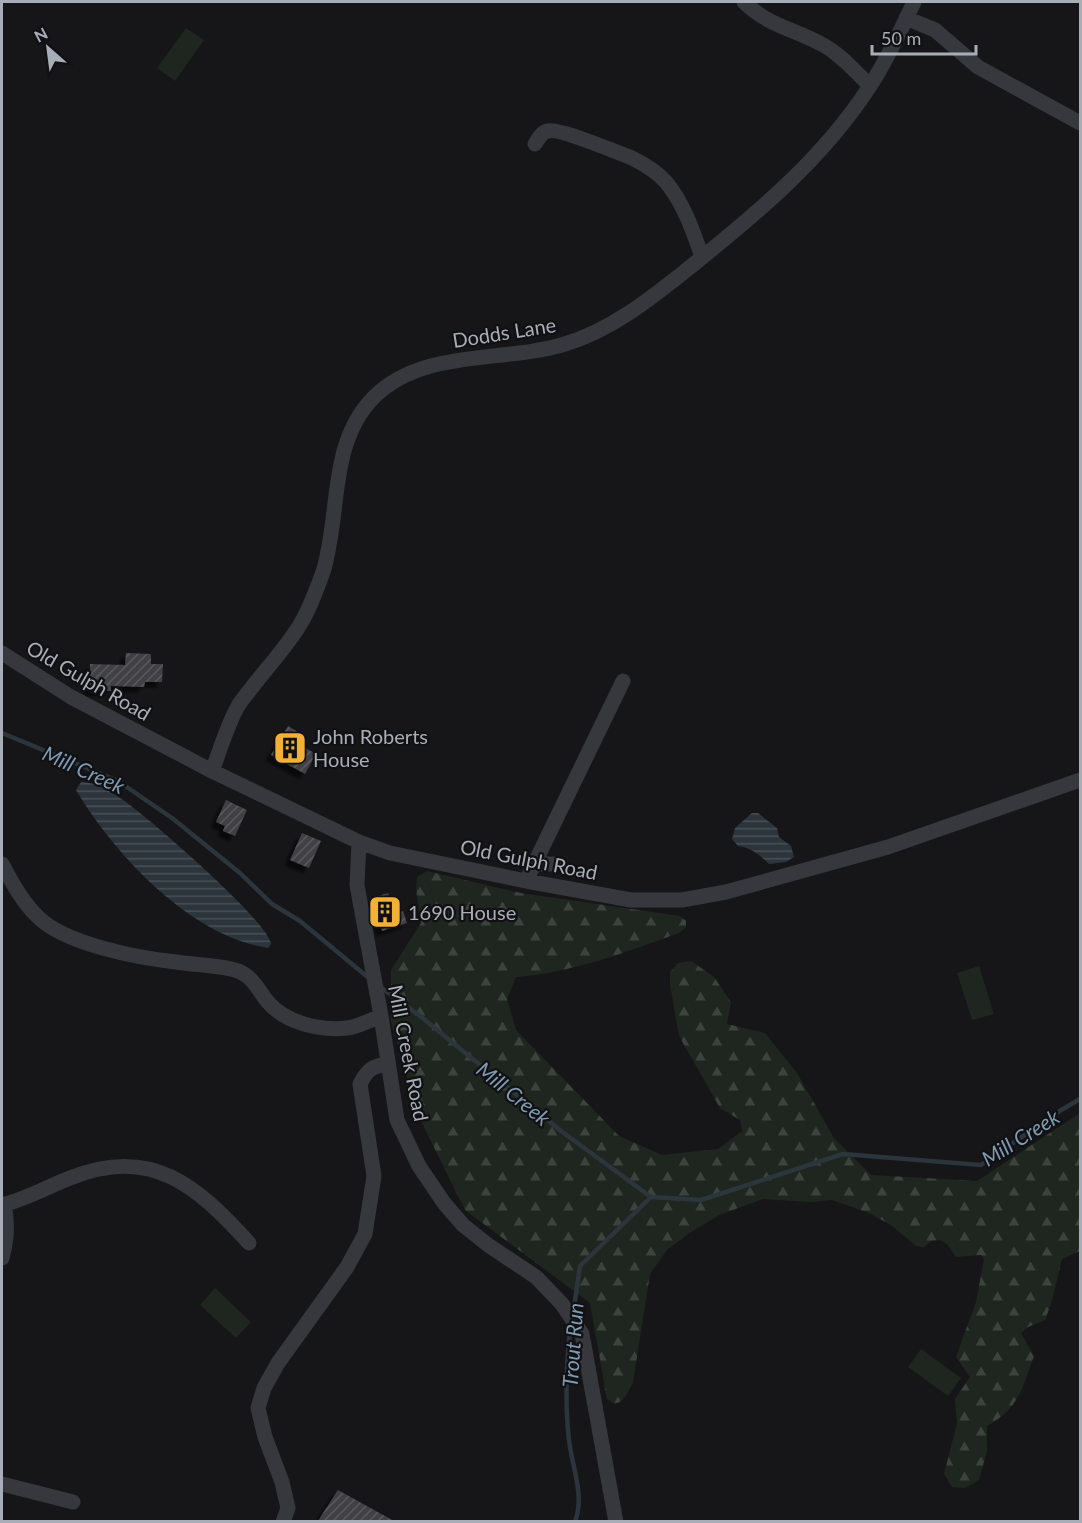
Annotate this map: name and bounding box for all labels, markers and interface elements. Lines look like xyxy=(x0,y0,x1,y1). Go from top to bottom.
north arrow xyxy=(18,18,78,78)
scale bar xyxy=(872,18,976,56)
text: N xyxy=(31,23,51,46)
text: 50 m xyxy=(881,27,921,49)
street label: Dodds Lane xyxy=(451,312,557,352)
street label: Old Gulph Road xyxy=(23,635,155,725)
place label: John Roberts House xyxy=(313,724,428,771)
building icon: John Roberts House xyxy=(272,730,308,766)
water label: Mill Creek xyxy=(39,740,130,799)
street label: Old Gulph Road xyxy=(458,834,600,884)
building icon: 1690 House xyxy=(367,894,403,930)
place label: 1690 House xyxy=(408,900,516,924)
street label: Mill Creek Road xyxy=(384,983,434,1123)
water label: Mill Creek xyxy=(472,1056,556,1131)
water label: Mill Creek xyxy=(976,1103,1064,1171)
water label: Trout Run xyxy=(557,1302,587,1388)

